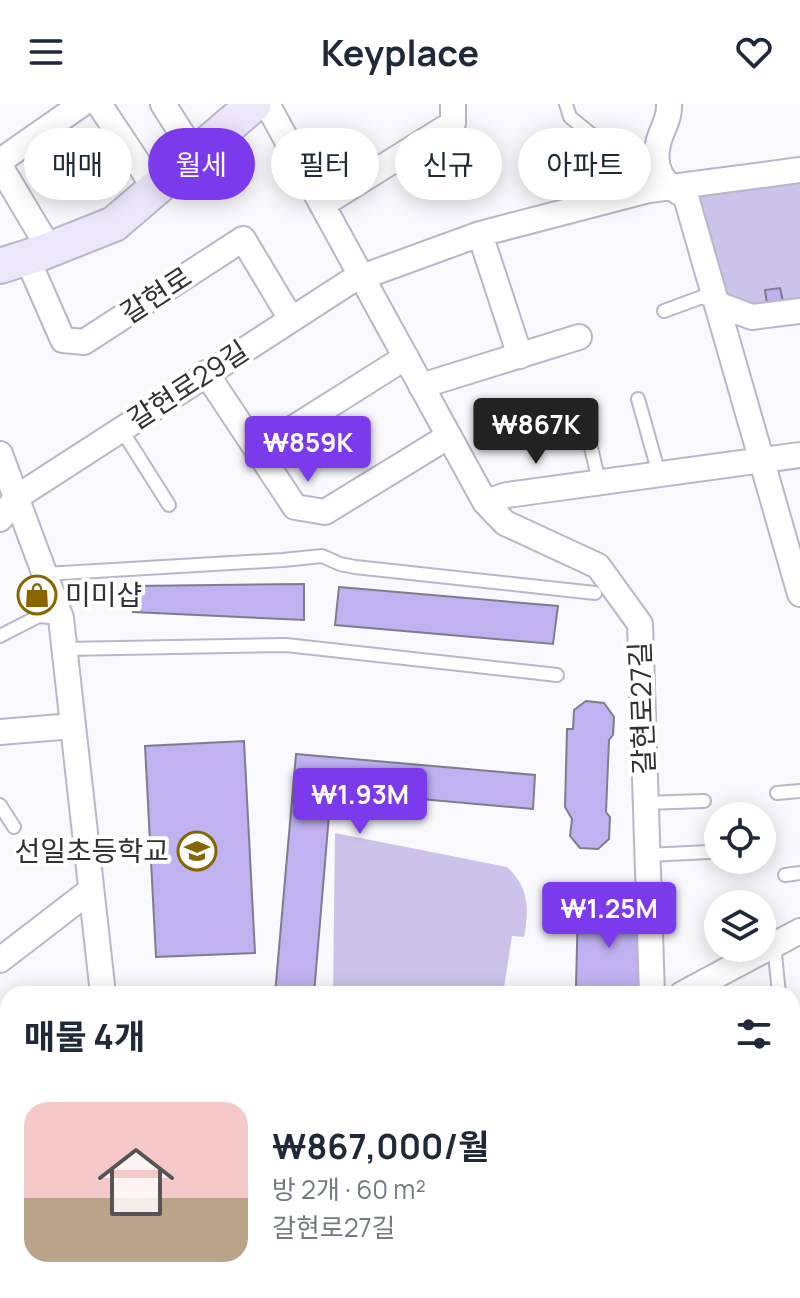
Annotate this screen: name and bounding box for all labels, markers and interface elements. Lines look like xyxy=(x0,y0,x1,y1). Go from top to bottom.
text: Keyplace xyxy=(321,28,479,77)
icon: menu xyxy=(24,30,68,74)
icon: heart xyxy=(732,30,776,74)
chip: 매매 xyxy=(24,128,132,200)
chip: 월세 xyxy=(148,128,255,200)
chip: 필터 xyxy=(271,128,379,200)
chip: 신규 xyxy=(395,128,502,200)
chip: 아파트 xyxy=(518,128,651,200)
street label: 갈현로 xyxy=(113,257,198,331)
street label: 갈현로29길 xyxy=(120,331,255,437)
pin: ₩867K xyxy=(480,398,592,466)
text: ₩867K xyxy=(491,406,581,442)
pin: ₩859K xyxy=(252,416,364,484)
text: ₩859K xyxy=(263,424,353,460)
shop icon: 미미샵 xyxy=(16,574,58,616)
place label: 미미샵 xyxy=(65,575,142,613)
street label: 갈현로27길 xyxy=(620,641,662,775)
pin: ₩1.93M xyxy=(295,768,425,836)
text: ₩1.93M xyxy=(311,776,409,812)
map controls xyxy=(704,802,776,962)
button: locate xyxy=(704,802,776,874)
school or university icon: 선일초등학교 xyxy=(176,830,218,872)
place label: 선일초등학교 xyxy=(14,831,169,869)
pin: ₩1.25M xyxy=(544,882,674,950)
text: ₩1.25M xyxy=(560,890,658,926)
button: layers xyxy=(704,890,776,962)
icon: filters xyxy=(732,1012,776,1056)
text: 매물 4개 xyxy=(24,1013,145,1059)
text: ₩867,000/월 xyxy=(272,1123,489,1169)
icon: home xyxy=(88,1134,184,1230)
text: 방 2개 · 60 m² xyxy=(272,1171,426,1207)
text: 갈현로27길 xyxy=(272,1209,396,1245)

